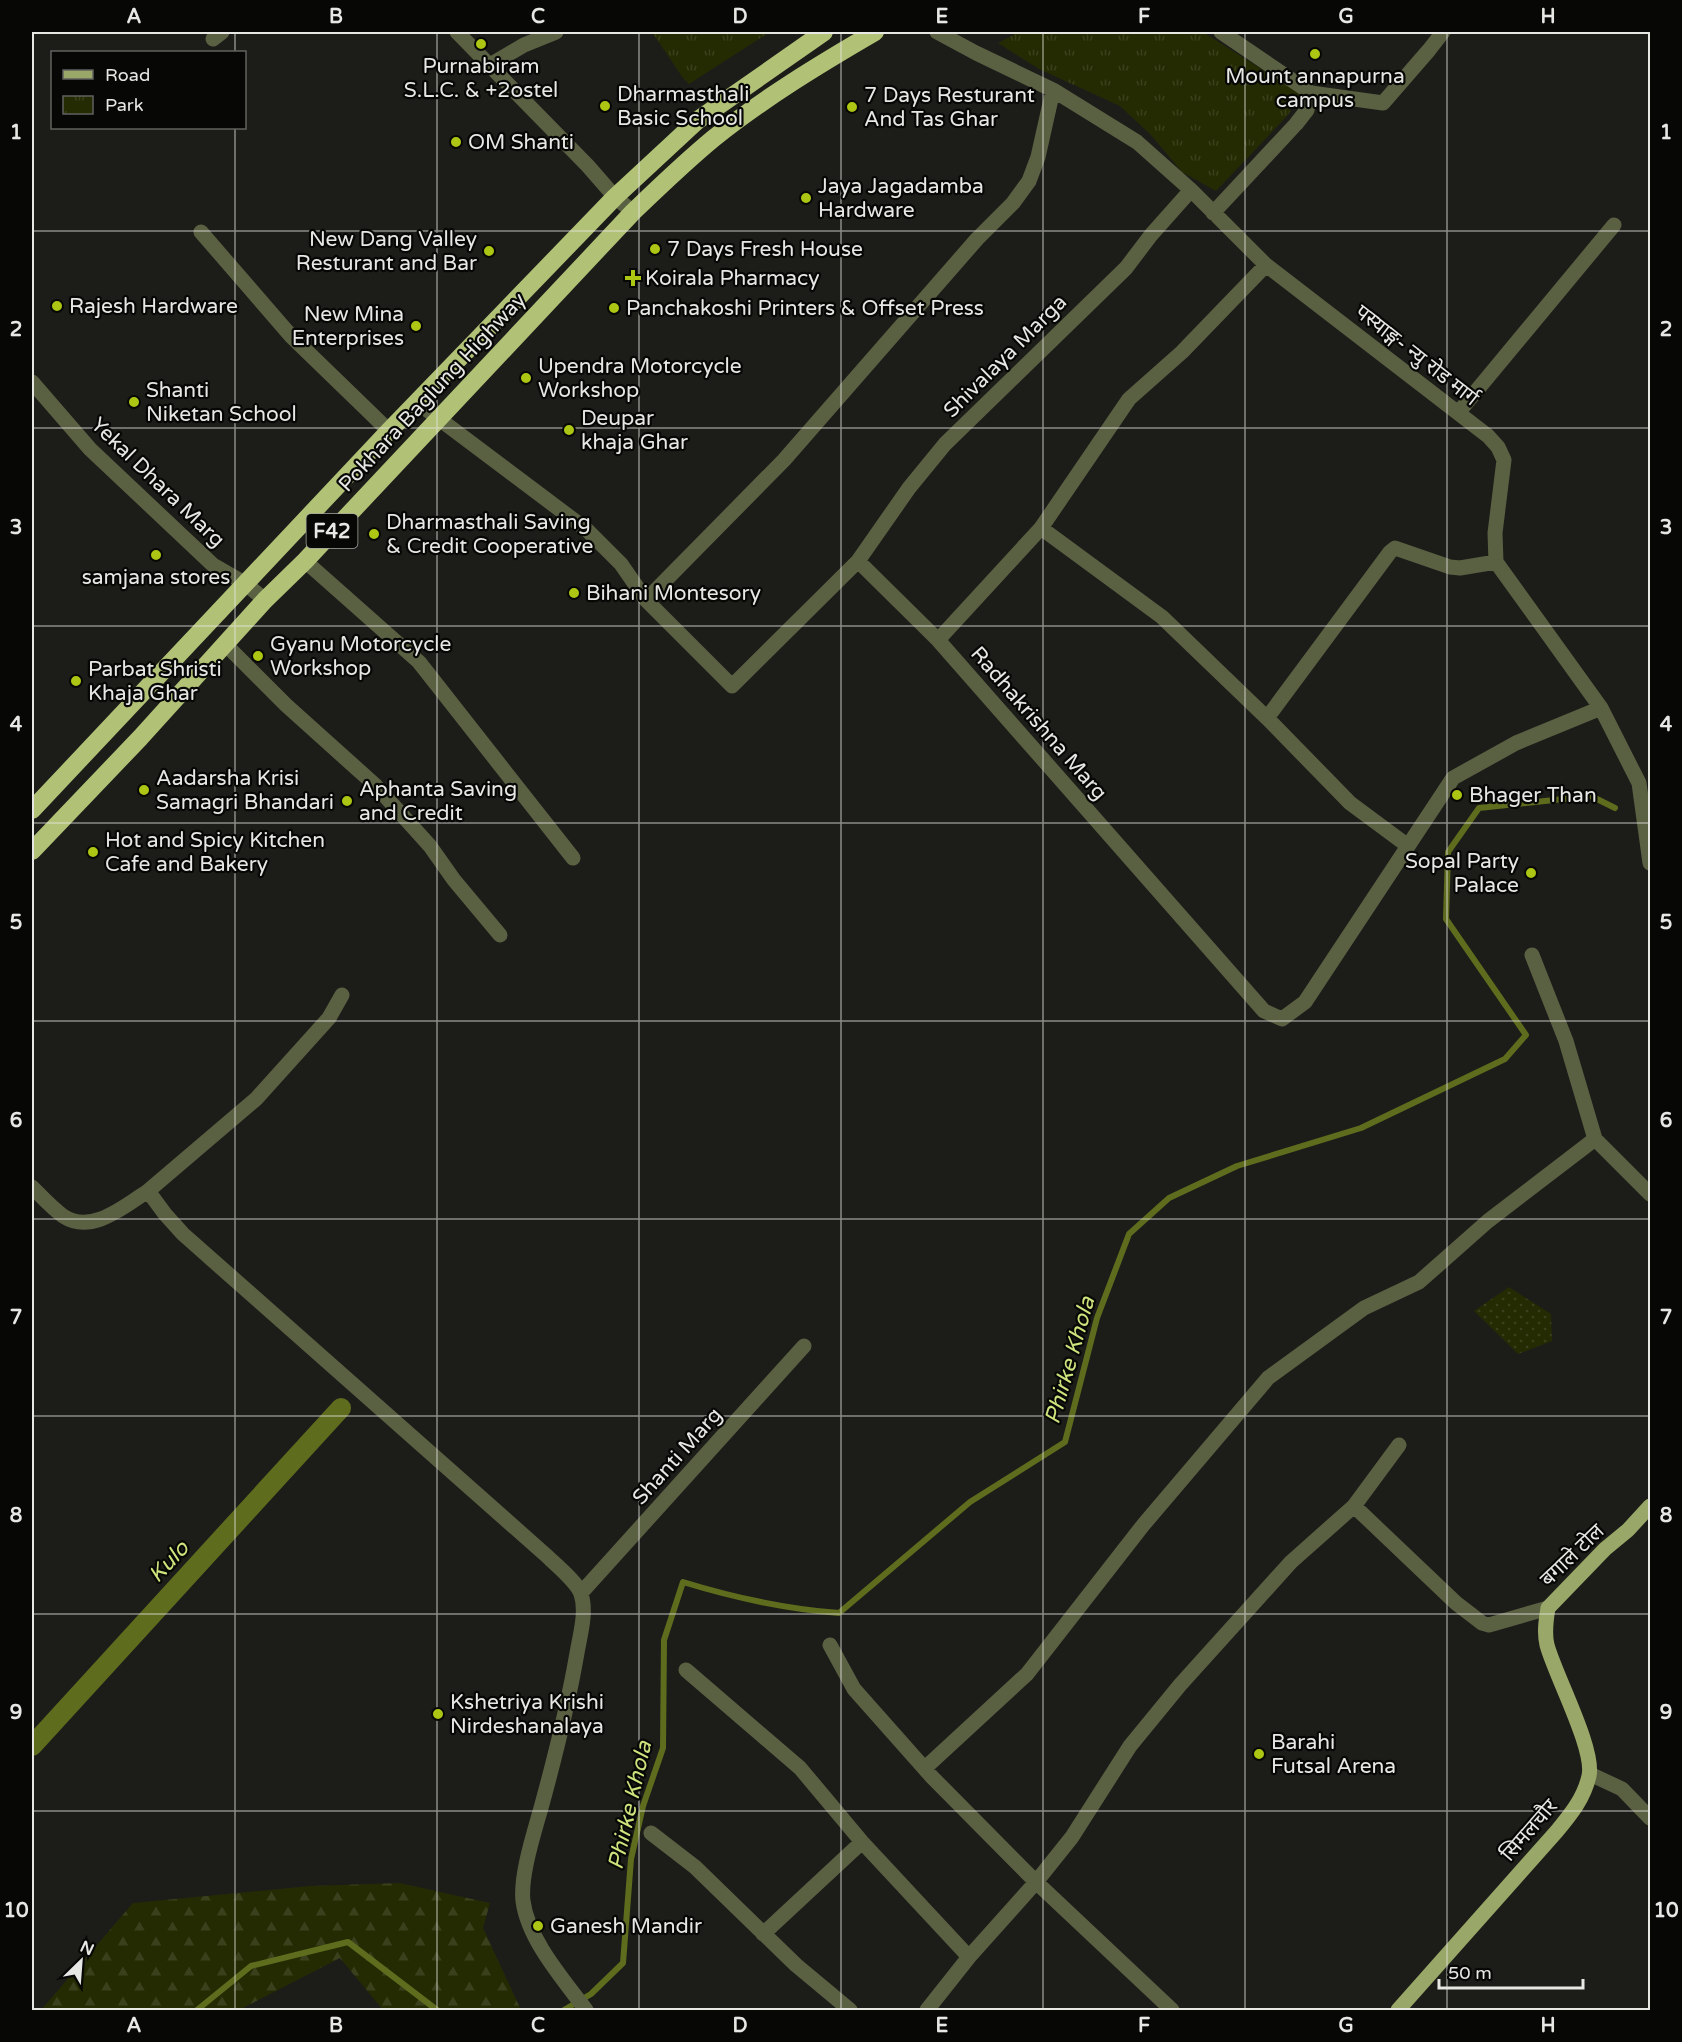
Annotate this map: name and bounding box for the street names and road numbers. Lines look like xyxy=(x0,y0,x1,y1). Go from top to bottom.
street label: Pokhara Baglung Highway xyxy=(333,288,531,497)
street label: Shivalaya Marga xyxy=(939,290,1072,423)
street label: पस्याङ्ग- न्यु रोड मार्ग xyxy=(1350,300,1484,412)
street label: Yekal Dhara Marg xyxy=(86,412,230,552)
road number: F42 xyxy=(306,514,358,548)
street label: Radhakrishna Marg xyxy=(965,641,1112,805)
street label: Shanti Marg xyxy=(627,1403,727,1510)
street label: बगाले टोल xyxy=(1535,1518,1610,1592)
street label: सिमलचौर xyxy=(1496,1794,1563,1866)

